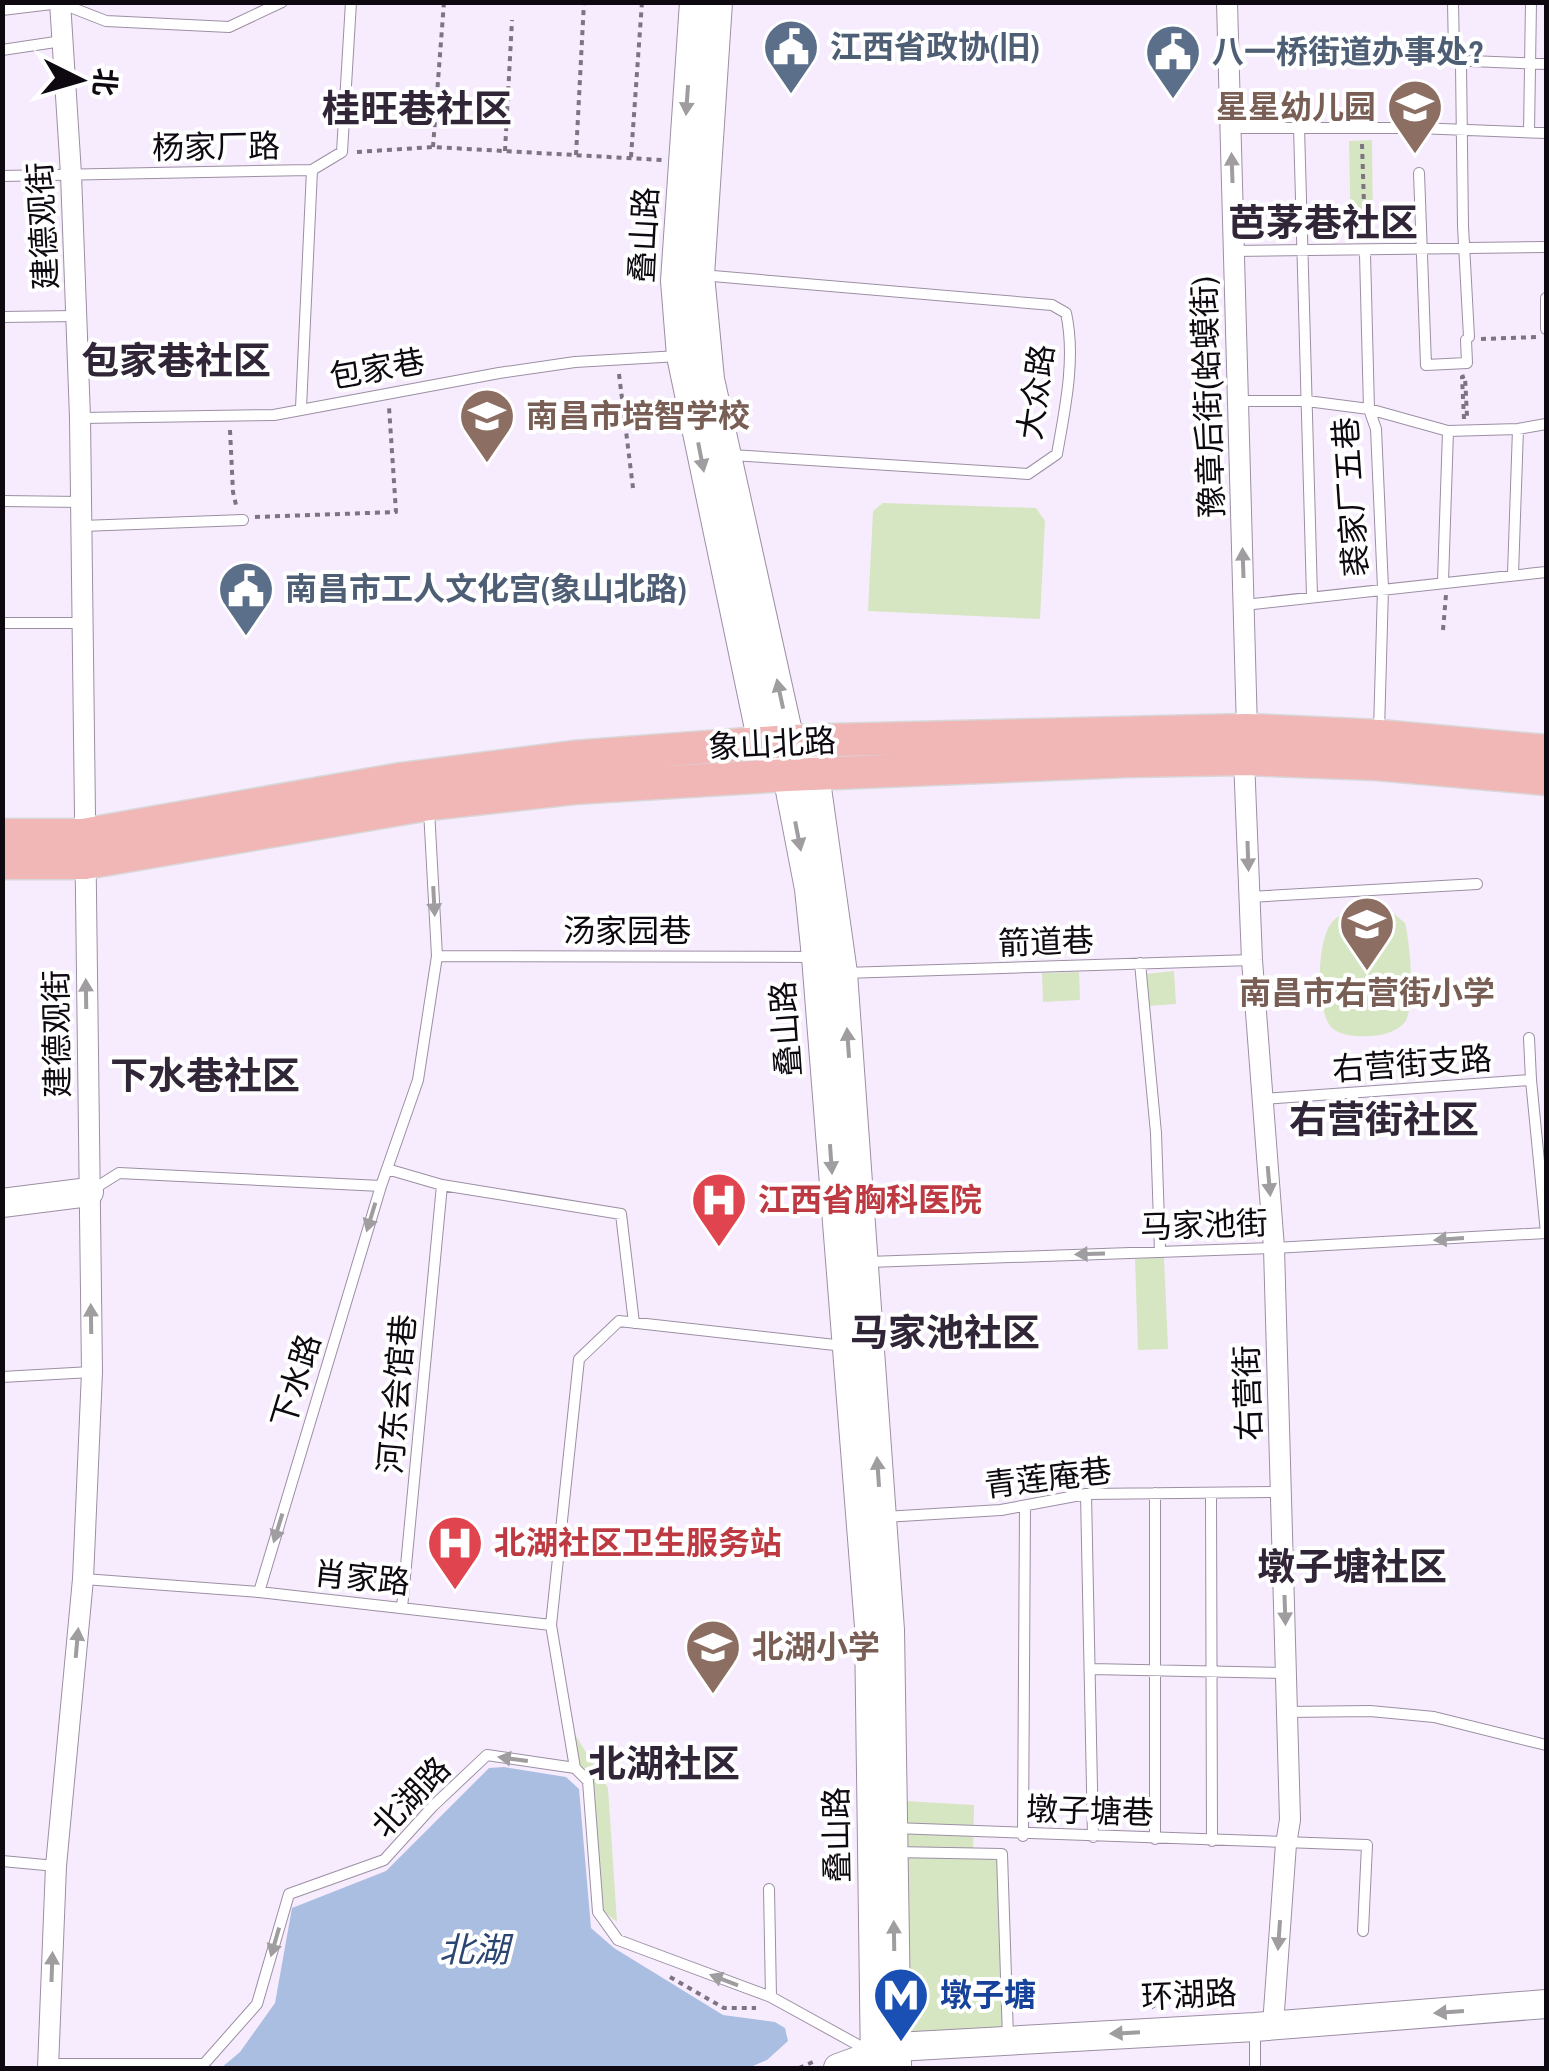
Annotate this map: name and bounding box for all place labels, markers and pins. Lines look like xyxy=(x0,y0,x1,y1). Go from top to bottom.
public building icon: 江西省政协(旧) xyxy=(761,17,821,96)
public building icon: 八一桥街道办事处? xyxy=(1143,22,1203,101)
place label: 江西省政协(旧) xyxy=(830,25,1039,68)
place label: 八一桥街道办事处? xyxy=(1212,30,1484,73)
school or university icon: 星星幼儿园 xyxy=(1385,77,1445,156)
place label: 星星幼儿园 xyxy=(1216,85,1376,128)
school or university icon: 南昌市培智学校 xyxy=(457,386,517,465)
place label: 南昌市培智学校 xyxy=(526,394,750,437)
public building icon: 南昌市工人文化宫(象山北路) xyxy=(216,559,276,638)
place label: 南昌市工人文化宫(象山北路) xyxy=(285,567,686,610)
school or university icon: 南昌市右营街小学 xyxy=(1337,894,1397,973)
place label: 南昌市右营街小学 xyxy=(1239,971,1495,1014)
hospital icon: 江西省胸科医院 xyxy=(689,1170,749,1249)
place label: 江西省胸科医院 xyxy=(758,1178,982,1221)
hospital icon: 北湖社区卫生服务站 xyxy=(425,1513,485,1592)
place label: 北湖社区卫生服务站 xyxy=(494,1521,782,1564)
school or university icon: 北湖小学 xyxy=(683,1617,743,1696)
place label: 北湖小学 xyxy=(752,1625,880,1668)
metro station icon: 墩子塘 xyxy=(871,1965,931,2044)
place label: 墩子塘 xyxy=(940,1973,1036,2016)

